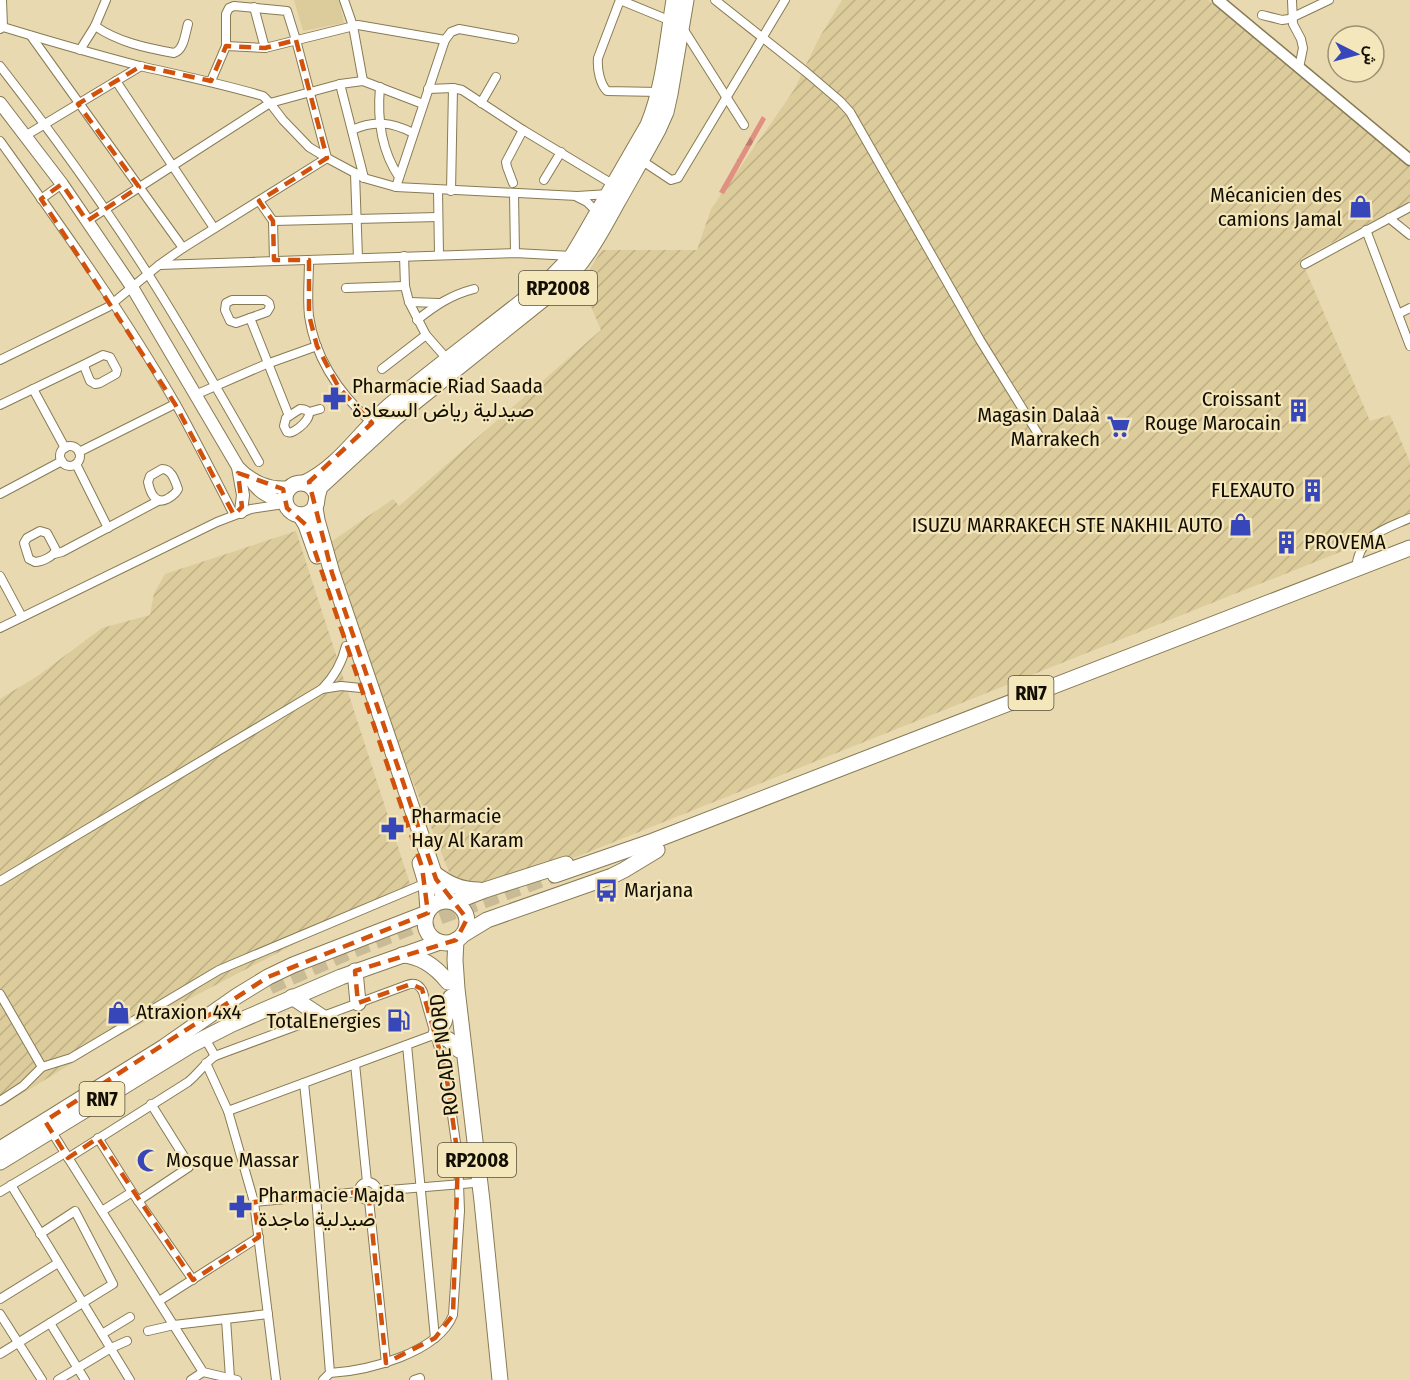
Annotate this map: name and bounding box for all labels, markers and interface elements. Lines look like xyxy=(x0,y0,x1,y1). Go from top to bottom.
north arrow xyxy=(1326,24,1386,84)
text: ش xyxy=(1360,45,1381,66)
place label: Mécanicien des camions Jamal xyxy=(1210,182,1342,232)
shop icon: Mécanicien des camions Jamal xyxy=(1347,194,1373,220)
road number: RP2008 xyxy=(519,271,597,305)
place label: Pharmacie Riad Saada صيدلية رياض السعادة xyxy=(352,373,543,423)
pharmacy icon: Pharmacie Riad Saada صيدلية رياض السعادة xyxy=(321,385,347,411)
place label: Croissant Rouge Marocain xyxy=(1145,386,1281,436)
building icon: Croissant Rouge Marocain xyxy=(1286,398,1312,424)
place label: Magasin Dalaà Marrakech xyxy=(977,402,1100,452)
supermarket icon: Magasin Dalaà Marrakech xyxy=(1105,414,1131,440)
place label: FLEXAUTO xyxy=(1211,477,1295,503)
building icon: FLEXAUTO xyxy=(1300,477,1326,503)
place label: ISUZU MARRAKECH STE NAKHIL AUTO xyxy=(912,512,1223,538)
shop icon: ISUZU MARRAKECH STE NAKHIL AUTO xyxy=(1228,512,1254,538)
building icon: PROVEMA xyxy=(1273,529,1299,555)
place label: PROVEMA xyxy=(1304,529,1386,555)
road number: RN7 xyxy=(1008,676,1054,710)
place label: Pharmacie Hay Al Karam xyxy=(411,803,524,853)
pharmacy icon: Pharmacie Hay Al Karam xyxy=(380,815,406,841)
bus stop icon: Marjana xyxy=(593,877,619,903)
place label: Marjana xyxy=(624,877,693,903)
street label: ROCADE NORD xyxy=(424,993,464,1117)
shop icon: Atraxion 4x4 xyxy=(105,999,131,1025)
place label: Atraxion 4x4 xyxy=(136,999,241,1025)
place label: TotalEnergies xyxy=(266,1008,381,1034)
fuel station icon: TotalEnergies xyxy=(386,1008,412,1034)
road number: RN7 xyxy=(80,1082,124,1116)
road number: RP2008 xyxy=(438,1143,516,1177)
mosque icon: Mosque Massar xyxy=(135,1147,161,1173)
place label: Mosque Massar xyxy=(166,1147,299,1173)
place label: Pharmacie Majda صيدلية ماجدة xyxy=(258,1182,405,1232)
pharmacy icon: Pharmacie Majda صيدلية ماجدة xyxy=(227,1194,253,1220)

